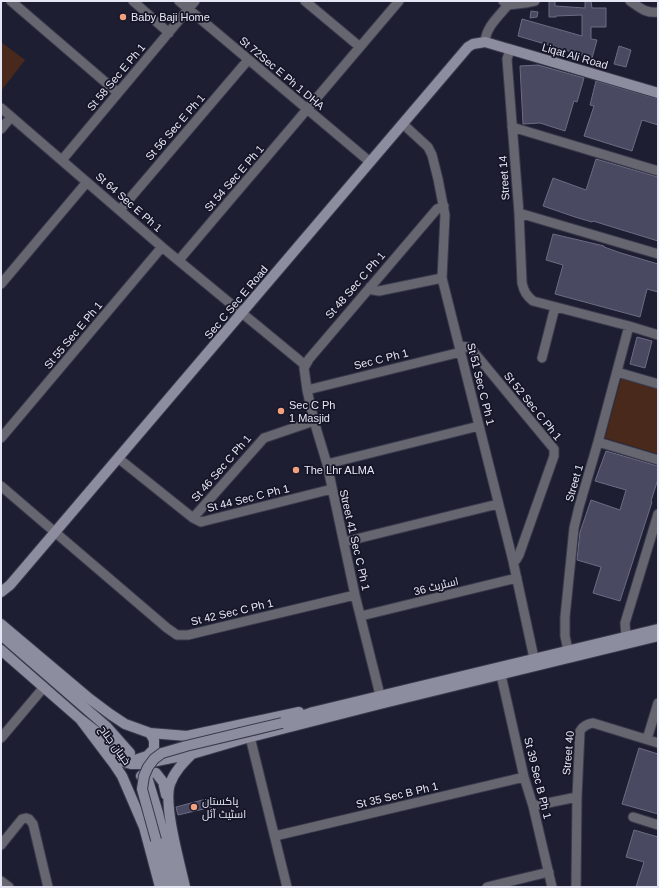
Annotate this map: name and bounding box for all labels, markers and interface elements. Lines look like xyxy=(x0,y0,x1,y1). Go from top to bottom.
place label: Baby Baji Home xyxy=(131,11,210,23)
marker: Baby Baji Home xyxy=(118,12,128,22)
street label: St 72Sec E Ph 1 DHA xyxy=(237,34,327,112)
street label: St 58 Sec E Ph 1 xyxy=(84,41,148,113)
street label: Liqat Ali Road xyxy=(541,41,609,71)
street label: St 56 Sec E Ph 1 xyxy=(143,91,207,163)
street label: St 54 Sec E Ph 1 xyxy=(202,142,266,214)
street label: Street 14 xyxy=(496,155,512,201)
street label: St 64 Sec E Ph 1 xyxy=(93,170,165,234)
street label: St 48 Sec C Ph 1 xyxy=(323,249,387,321)
street label: Sec C Sec E Road xyxy=(202,263,270,341)
street label: St 55 Sec E Ph 1 xyxy=(41,299,105,371)
street label: St 51 Sec C Ph 1 xyxy=(465,342,497,426)
street label: Sec C Ph 1 xyxy=(353,346,409,372)
street label: St 52 Sec C Ph 1 xyxy=(502,369,564,443)
place label: Sec C Ph 1 Masjid xyxy=(289,399,335,424)
marker: Sec C Ph 1 Masjid xyxy=(276,406,286,416)
street label: St 46 Sec C Ph 1 xyxy=(189,432,253,504)
street label: Street 1 xyxy=(563,463,585,503)
place label: The Lhr ALMA xyxy=(304,464,375,476)
marker: The Lhr ALMA xyxy=(291,465,301,475)
street label: St 44 Sec C Ph 1 xyxy=(206,482,290,514)
street label: Street 41 Sec C Ph 1 xyxy=(338,488,372,592)
street label: اسٹریٹ 36 xyxy=(412,575,460,598)
street label: St 42 Sec C Ph 1 xyxy=(190,597,274,627)
street label: خیبان جناح xyxy=(95,723,133,768)
street label: Street 40 xyxy=(560,730,576,776)
street label: St 39 Sec B Ph 1 xyxy=(522,736,554,820)
street label: St 35 Sec B Ph 1 xyxy=(355,780,439,810)
place label: پاکستان اسٹیٹ آئل xyxy=(202,795,246,821)
marker: پاکستان اسٹیٹ آئل xyxy=(189,802,199,812)

